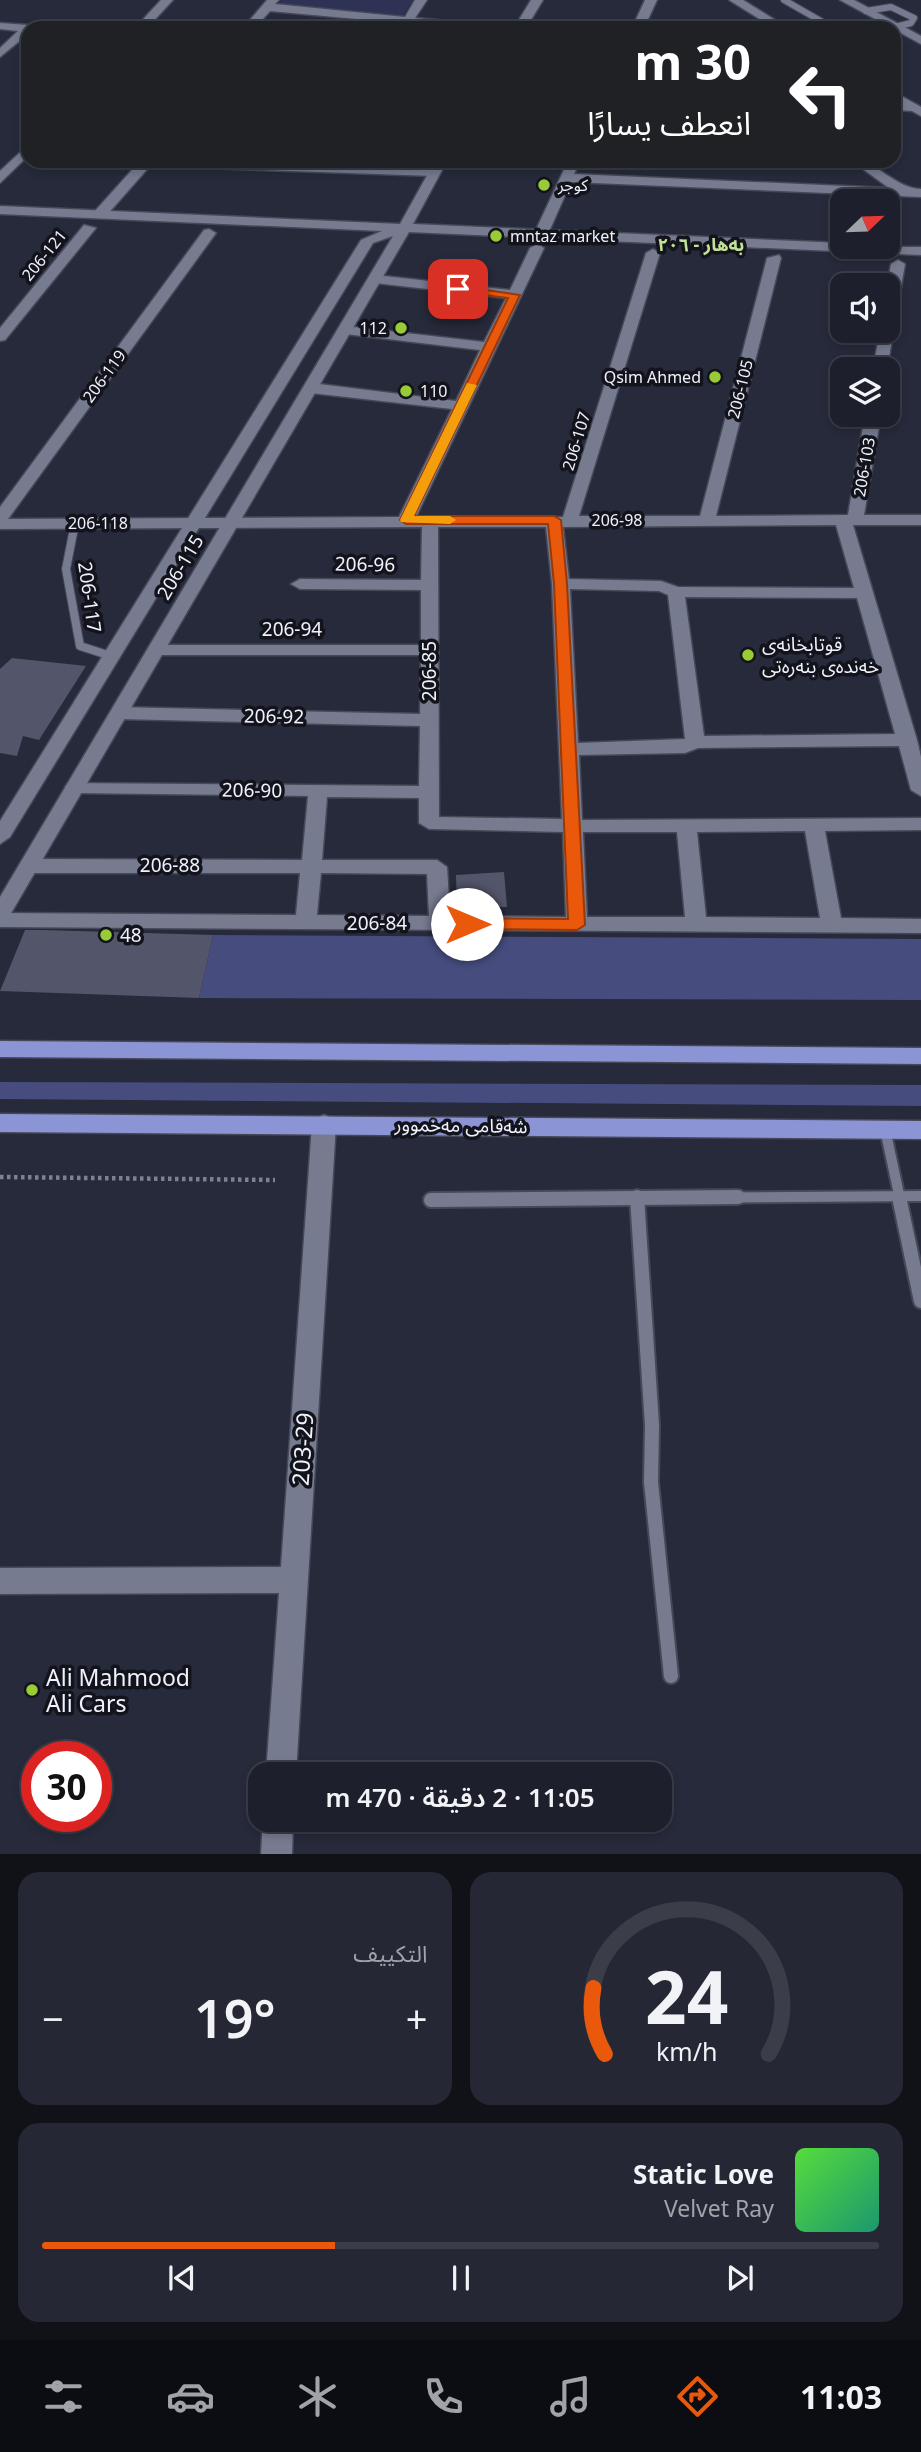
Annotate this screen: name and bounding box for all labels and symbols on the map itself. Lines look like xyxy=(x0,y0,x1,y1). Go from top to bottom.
place label: كوجر xyxy=(557,174,588,196)
marker: كوجر xyxy=(536,177,552,193)
north arrow xyxy=(830,189,900,259)
street label: 206-121 xyxy=(17,225,71,285)
place label: mntaz market xyxy=(510,225,615,247)
marker: mntaz market xyxy=(488,228,504,244)
district label: بەهار - ٢٠٦ xyxy=(658,232,744,256)
pin xyxy=(428,259,488,319)
place label: 112 xyxy=(360,317,387,339)
marker: 112 xyxy=(393,320,409,336)
street label: 206-119 xyxy=(77,345,131,407)
street label: 206-105 xyxy=(722,357,758,421)
place label: Qsim Ahmed xyxy=(604,366,701,388)
marker: Qsim Ahmed xyxy=(707,369,723,385)
place label: 110 xyxy=(420,380,447,402)
marker: 110 xyxy=(398,383,414,399)
street label: 206-107 xyxy=(557,409,595,473)
street label: 206-103 xyxy=(848,436,880,498)
street label: 206-98 xyxy=(592,509,642,531)
street label: 206-118 xyxy=(68,512,128,534)
street label: 206-115 xyxy=(150,530,210,604)
street label: 206-96 xyxy=(335,550,395,578)
street label: 206-117 xyxy=(72,560,108,634)
street label: 206-94 xyxy=(262,616,322,642)
place label: قوتابخانەی خەندەی بنەرەتی xyxy=(762,631,879,679)
street label: 206-85 xyxy=(416,641,442,701)
marker: قوتابخانەی خەندەی بنەرەتی xyxy=(740,647,756,663)
street label: 206-92 xyxy=(244,702,304,730)
street label: 206-90 xyxy=(222,776,282,804)
street label: 206-88 xyxy=(140,852,200,878)
position arrow xyxy=(430,887,504,961)
street label: 206-84 xyxy=(347,910,407,936)
place label: 48 xyxy=(120,922,142,948)
marker: 48 xyxy=(98,927,114,943)
street label: شەقامی مەخموور xyxy=(393,1111,528,1139)
street label: 203-29 xyxy=(283,1411,321,1487)
place label: Ali Mahmood Ali Cars xyxy=(46,1661,190,1719)
marker: Ali Mahmood Ali Cars xyxy=(24,1682,40,1698)
speed limit sign: 30 xyxy=(21,1741,112,1832)

